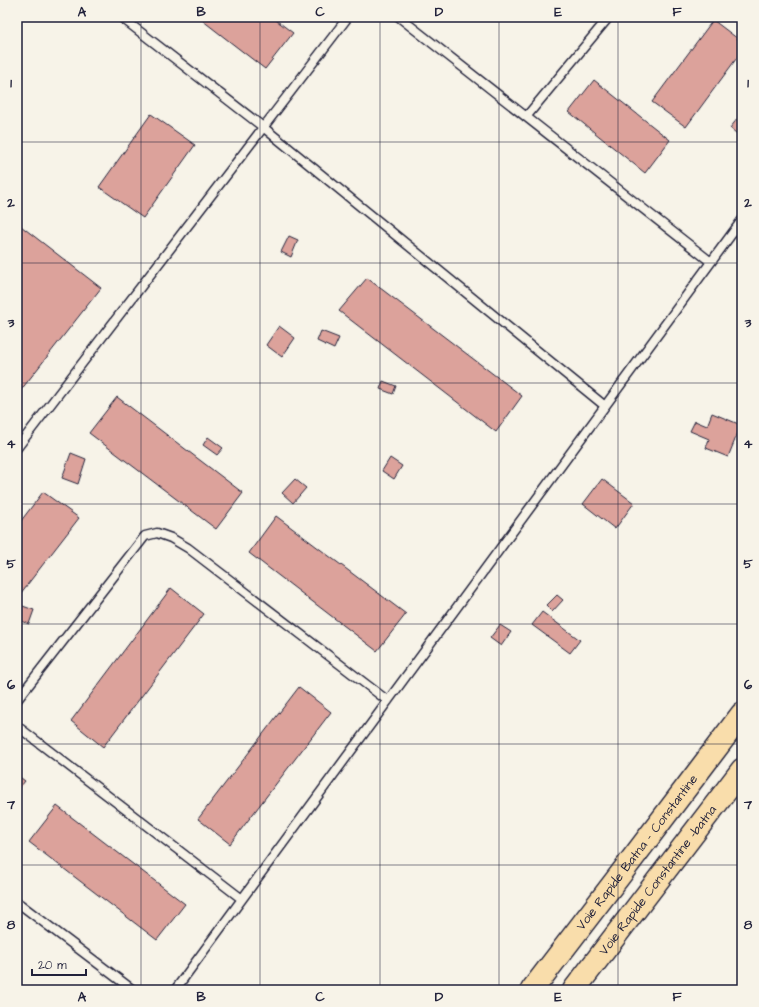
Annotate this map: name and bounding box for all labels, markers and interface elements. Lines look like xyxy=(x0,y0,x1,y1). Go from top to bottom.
text: A xyxy=(78,3,87,21)
text: B xyxy=(196,3,206,21)
text: C xyxy=(315,3,325,21)
text: D xyxy=(435,3,444,21)
text: E xyxy=(554,3,562,21)
text: F xyxy=(672,3,682,21)
text: 1 xyxy=(10,74,12,92)
text: 1 xyxy=(747,74,749,92)
text: 2 xyxy=(6,194,15,212)
text: 2 xyxy=(743,194,752,212)
text: 3 xyxy=(7,314,15,332)
text: 3 xyxy=(744,314,752,332)
text: 4 xyxy=(7,435,16,453)
text: 4 xyxy=(744,435,753,453)
text: 5 xyxy=(6,555,16,573)
text: 5 xyxy=(743,555,753,573)
text: 6 xyxy=(7,676,16,694)
text: 6 xyxy=(744,676,753,694)
street label: Voie Rapide Batna - Constantine xyxy=(572,771,702,934)
text: 7 xyxy=(6,796,16,814)
text: 7 xyxy=(743,796,753,814)
street label: Voie Rapide Constantine -batna xyxy=(595,801,721,959)
text: 8 xyxy=(7,916,16,934)
text: 8 xyxy=(744,916,753,934)
scale bar xyxy=(32,951,86,977)
text: 20 m xyxy=(38,957,67,974)
text: A xyxy=(78,988,87,1006)
text: B xyxy=(196,988,206,1006)
text: C xyxy=(315,988,325,1006)
text: D xyxy=(435,988,444,1006)
text: E xyxy=(554,988,562,1006)
text: F xyxy=(672,988,682,1006)

